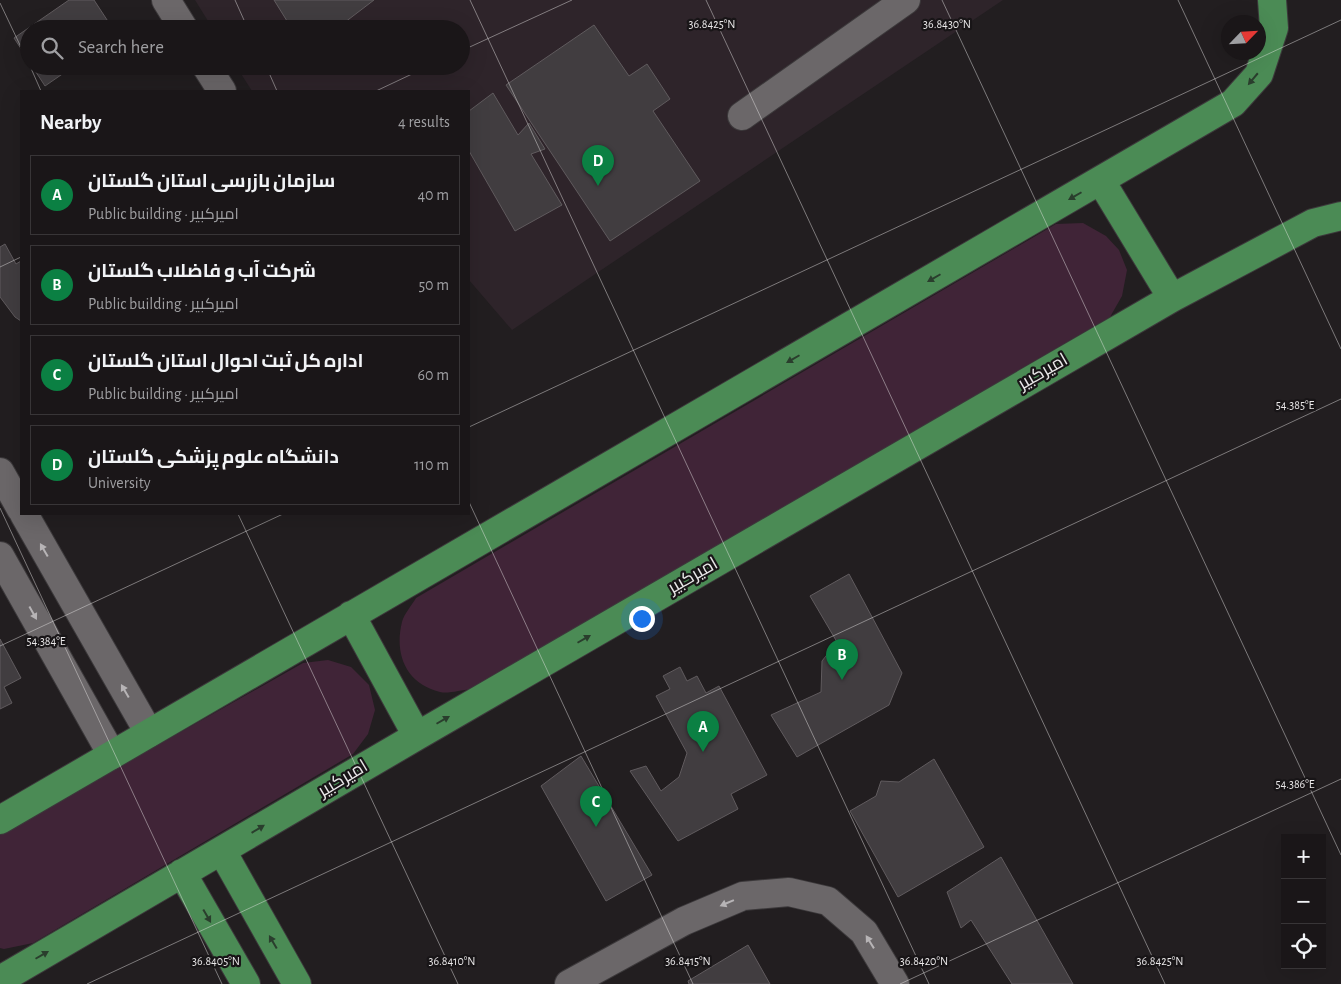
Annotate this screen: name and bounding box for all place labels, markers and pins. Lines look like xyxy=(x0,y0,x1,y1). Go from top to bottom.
pin: D xyxy=(582,145,614,186)
pin: B xyxy=(826,639,858,680)
pin: A xyxy=(687,711,719,752)
pin: C xyxy=(580,786,612,827)

